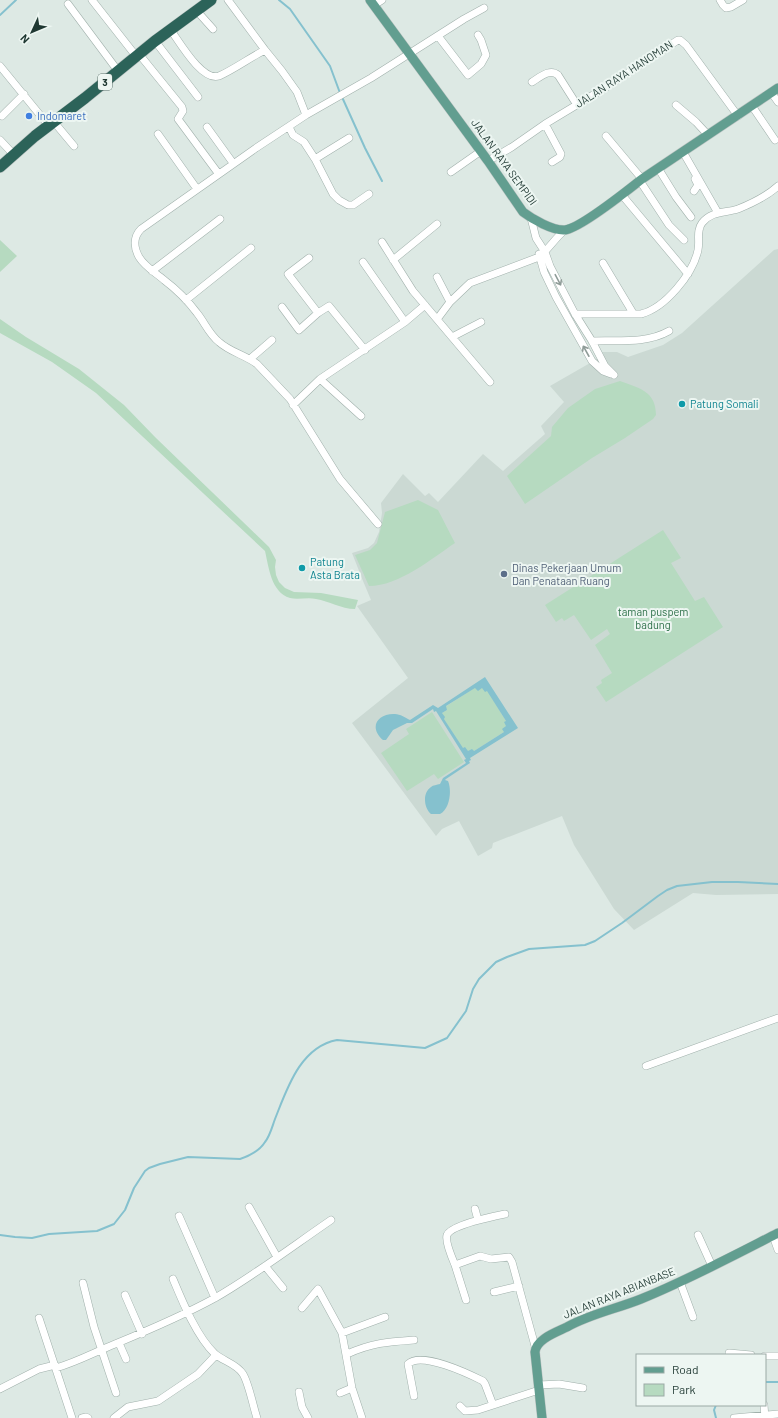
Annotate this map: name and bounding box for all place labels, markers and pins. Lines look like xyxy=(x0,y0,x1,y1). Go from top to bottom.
place label: Indomaret xyxy=(37,109,86,122)
marker: Indomaret xyxy=(24,111,34,121)
place label: Patung Somali xyxy=(690,397,759,410)
marker: Patung Somali xyxy=(677,399,687,409)
place label: Patung Asta Brata xyxy=(310,555,360,581)
place label: Dinas Pekerjaan Umum Dan Penataan Ruang xyxy=(512,561,621,587)
marker: Patung Asta Brata xyxy=(297,563,307,573)
marker: Dinas Pekerjaan Umum Dan Penataan Ruang xyxy=(499,569,509,579)

